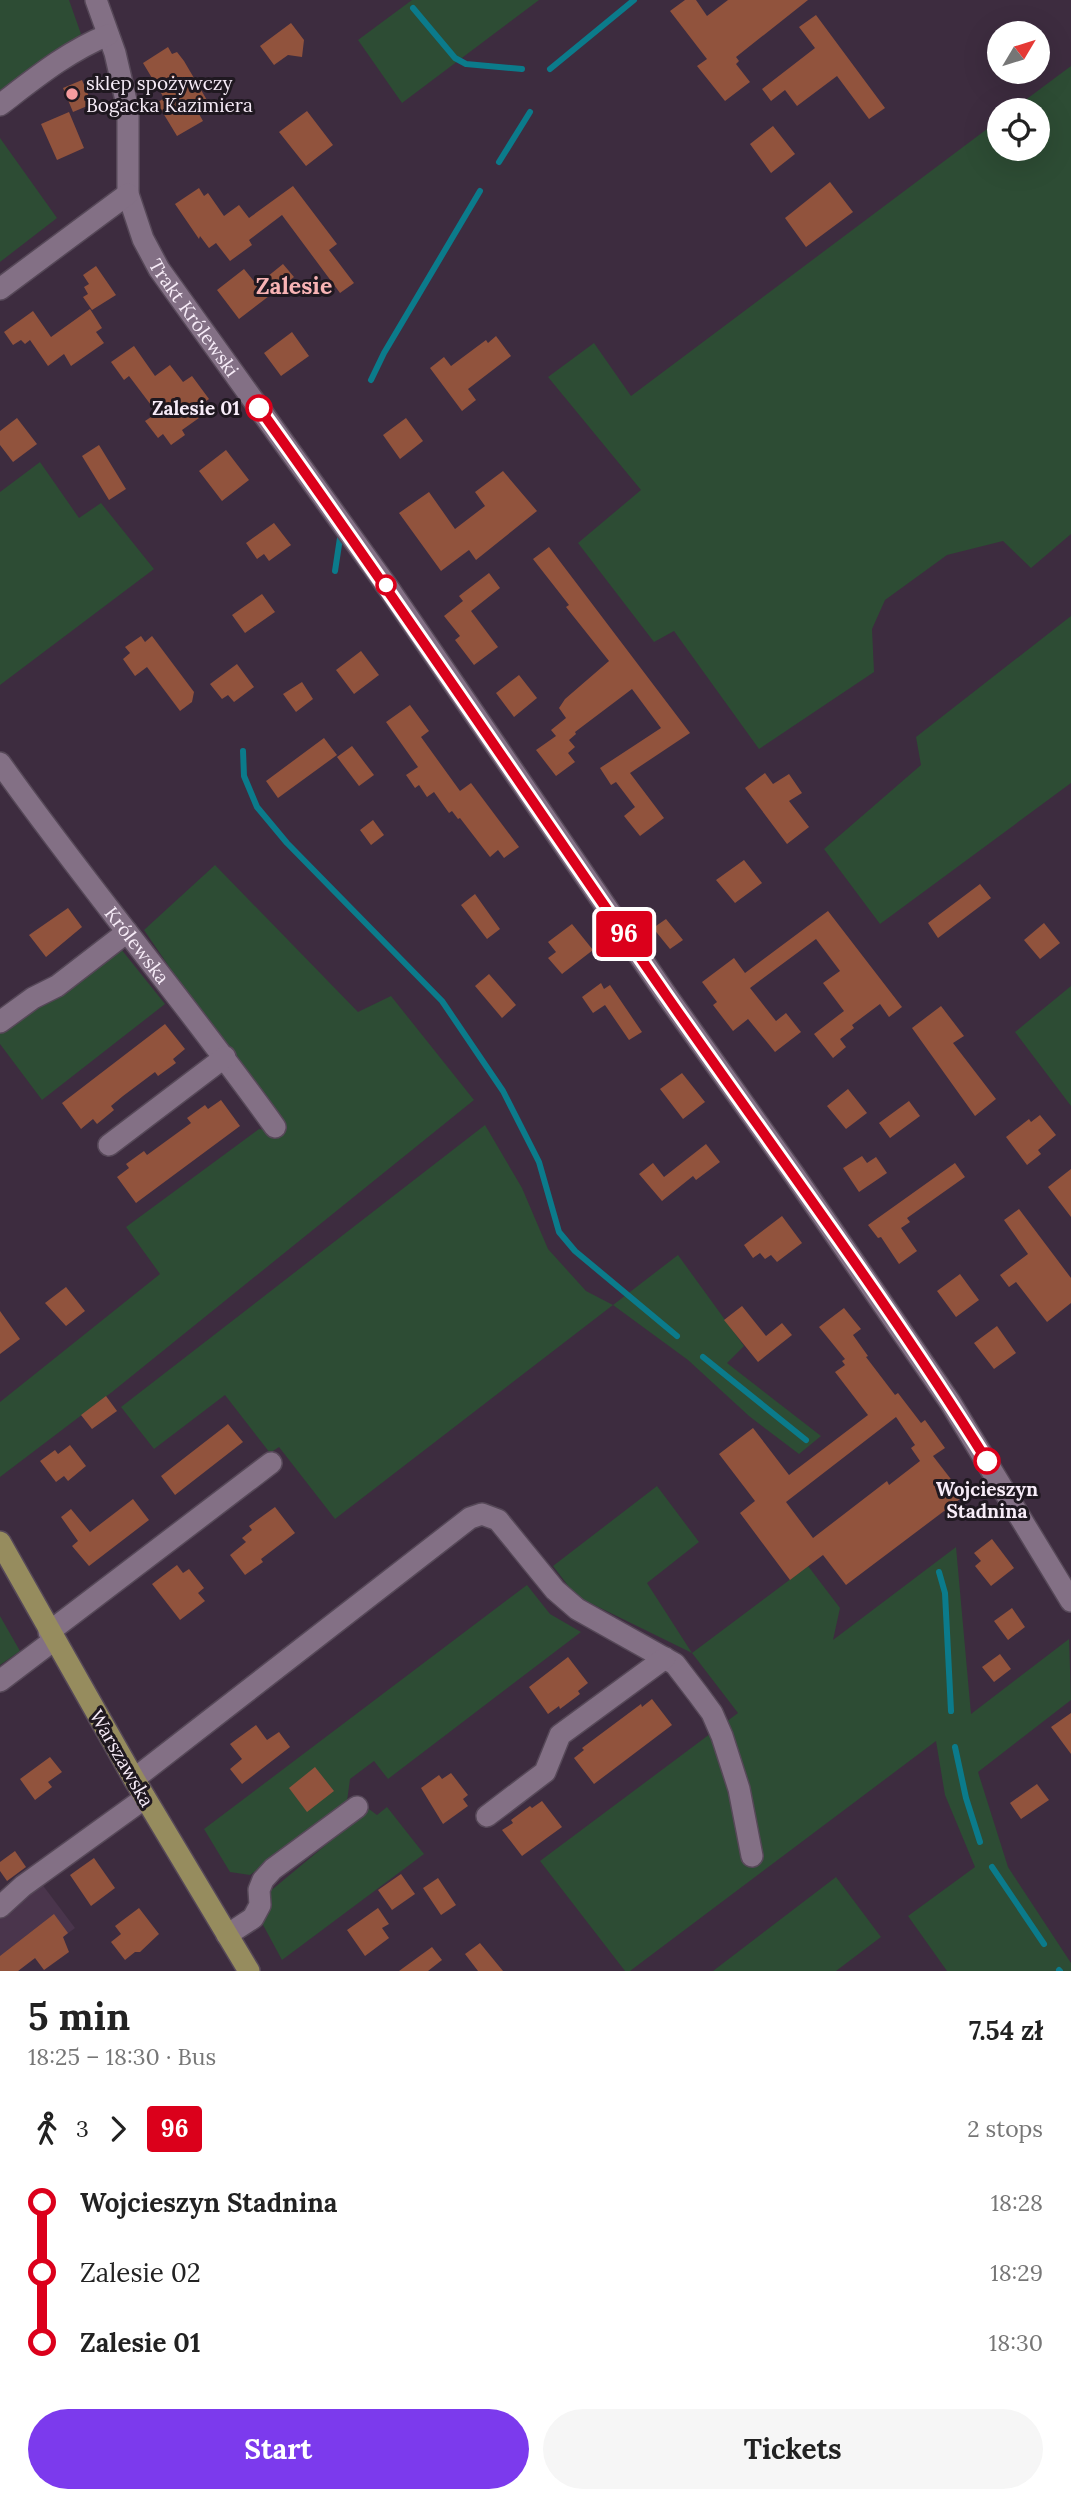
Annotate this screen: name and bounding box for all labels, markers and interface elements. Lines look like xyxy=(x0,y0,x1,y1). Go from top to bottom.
north arrow xyxy=(987,21,1050,84)
map controls xyxy=(987,21,1050,161)
place label: sklep spożywczy Bogacka Kazimiera xyxy=(86,71,253,117)
marker: sklep spożywczy Bogacka Kazimiera xyxy=(64,86,80,102)
button: locate xyxy=(987,98,1050,161)
street label: Trakt Królewski xyxy=(144,255,244,381)
district label: Zalesie xyxy=(256,271,332,300)
marker: Zalesie 01 xyxy=(246,395,272,421)
place label: Zalesie 01 xyxy=(152,396,240,420)
unlabelled marker xyxy=(376,575,396,595)
street label: Królewska xyxy=(100,902,175,989)
line badge: 96 xyxy=(592,911,656,957)
text: 96 xyxy=(610,918,638,949)
marker: Wojcieszyn Stadnina xyxy=(974,1448,1000,1474)
place label: Wojcieszyn Stadnina xyxy=(936,1477,1038,1523)
street label: Warszawska xyxy=(85,1705,160,1811)
text: 5 min xyxy=(28,1992,130,2040)
text: 7.54 zł xyxy=(969,2014,1043,2047)
text: 18:25 – 18:30 · Bus xyxy=(28,2042,216,2071)
icon: walk xyxy=(28,2110,66,2148)
icon: forward xyxy=(99,2110,137,2148)
text: 96 xyxy=(161,2113,188,2144)
text: 3 xyxy=(76,2114,89,2143)
text: 2 stops xyxy=(967,2114,1043,2143)
text: Wojcieszyn Stadnina xyxy=(80,2186,337,2219)
text: 18:28 xyxy=(991,2188,1043,2217)
text: Zalesie 02 xyxy=(80,2256,201,2289)
text: 18:29 xyxy=(990,2258,1043,2287)
text: Zalesie 01 xyxy=(80,2326,200,2359)
text: 18:30 xyxy=(989,2328,1043,2357)
button: Start xyxy=(28,2409,529,2489)
button: Tickets xyxy=(543,2409,1043,2489)

